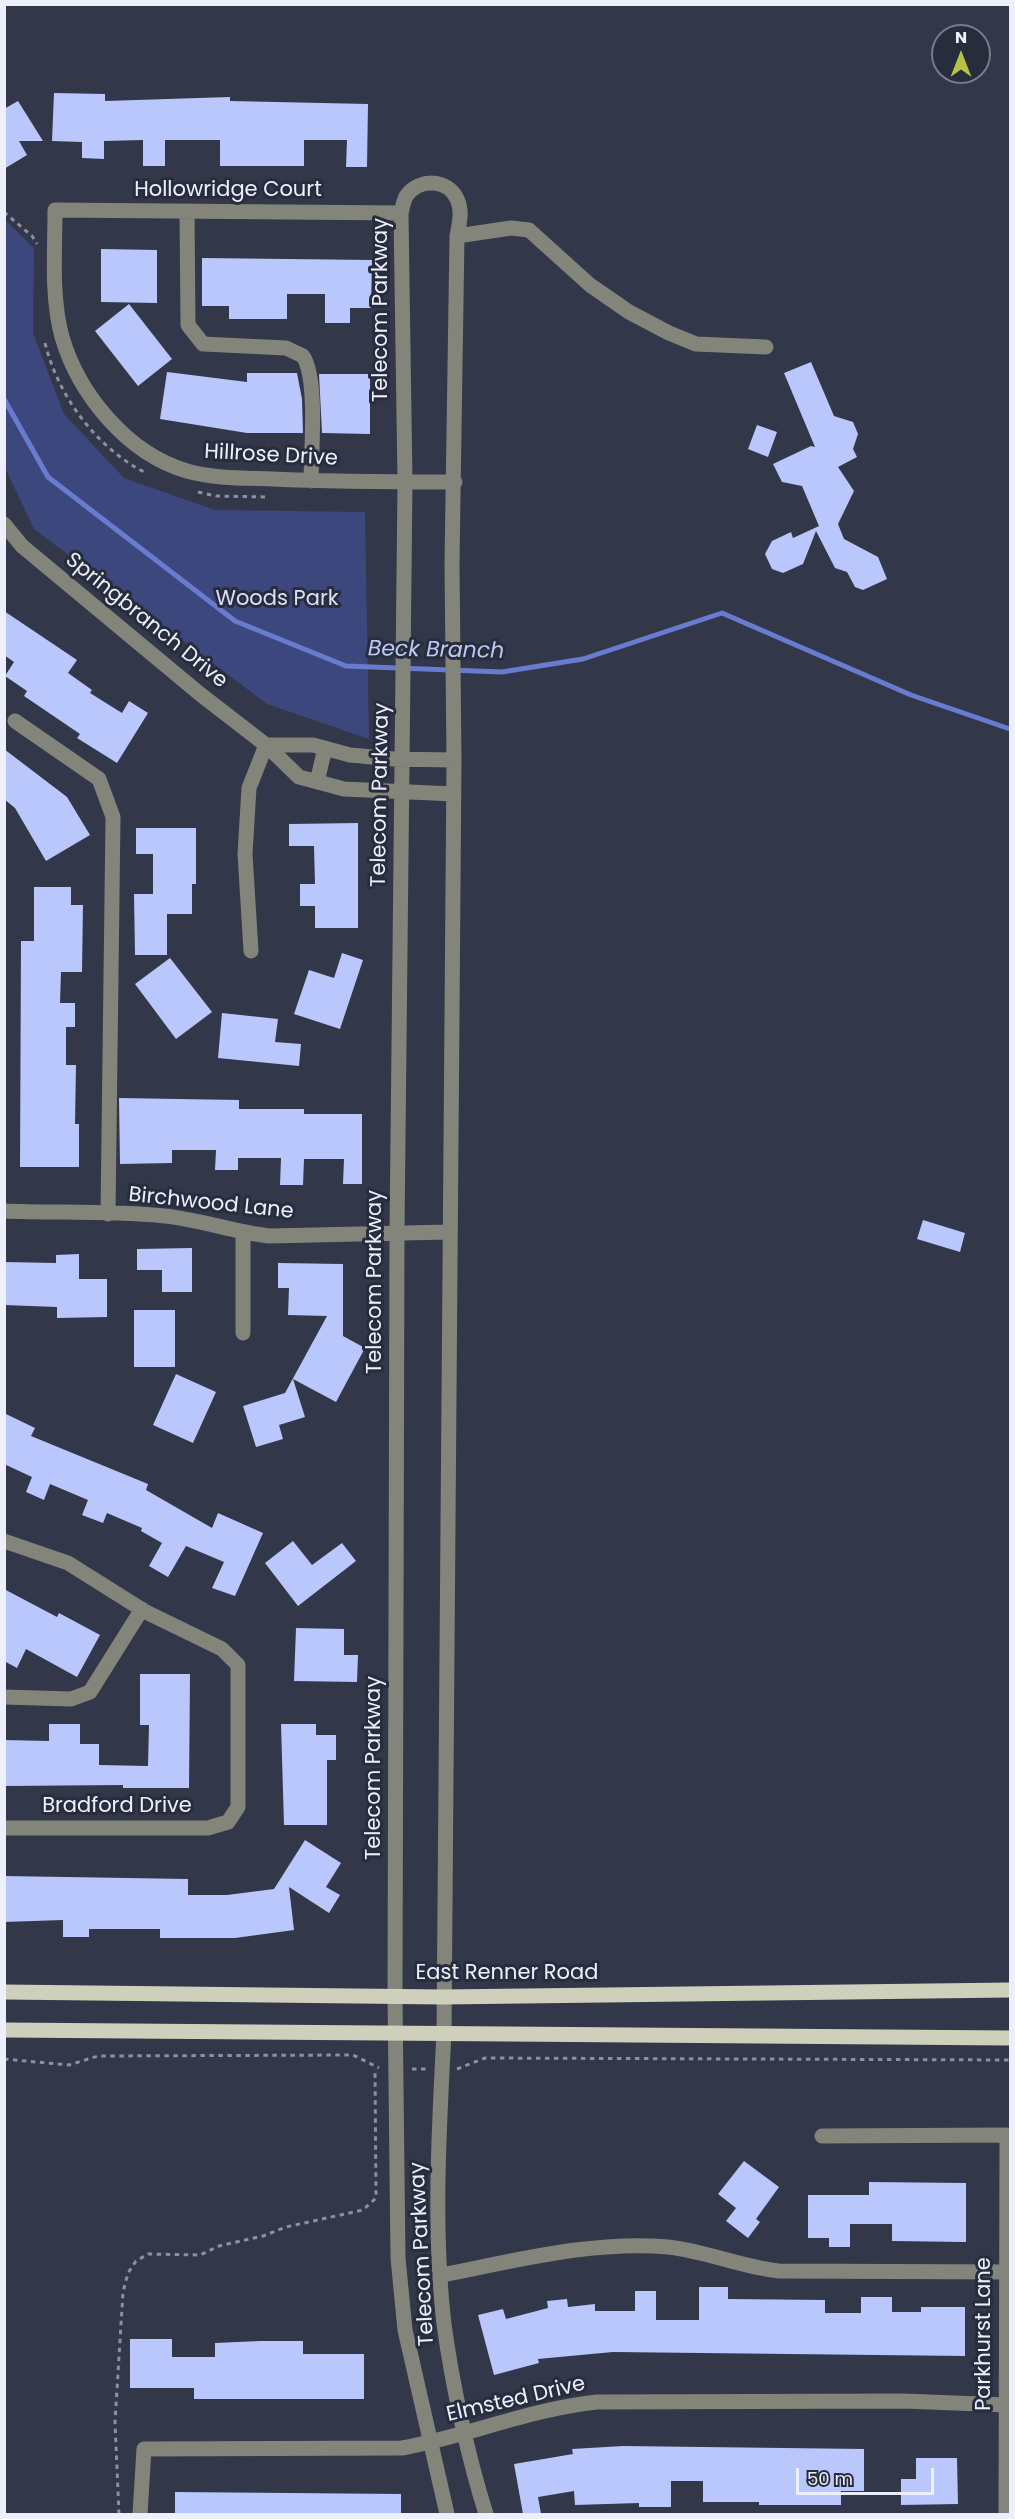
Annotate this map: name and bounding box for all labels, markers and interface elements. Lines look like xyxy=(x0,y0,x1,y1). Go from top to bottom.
north arrow xyxy=(931,24,991,84)
text: N xyxy=(955,26,967,49)
street label: Hollowridge Court xyxy=(134,178,322,204)
street label: Telecom Parkway xyxy=(369,218,395,402)
street label: Hillrose Drive xyxy=(204,440,338,472)
street label: Springbranch Drive xyxy=(60,548,232,694)
park label: Woods Park xyxy=(215,587,339,613)
water label: Beck Branch xyxy=(368,637,504,665)
street label: Telecom Parkway xyxy=(367,703,395,887)
street label: Birchwood Lane xyxy=(127,1183,295,1225)
street label: Telecom Parkway xyxy=(363,1190,389,1374)
street label: Telecom Parkway xyxy=(362,1676,388,1860)
street label: Bradford Drive xyxy=(42,1794,192,1820)
street label: East Renner Road xyxy=(416,1961,598,1987)
street label: Telecom Parkway xyxy=(406,2161,440,2347)
street label: Parkhurst Lane xyxy=(972,2257,998,2411)
street label: Elmsted Drive xyxy=(444,2372,588,2428)
scale bar xyxy=(799,2456,937,2494)
text: 50 m xyxy=(807,2466,853,2491)

